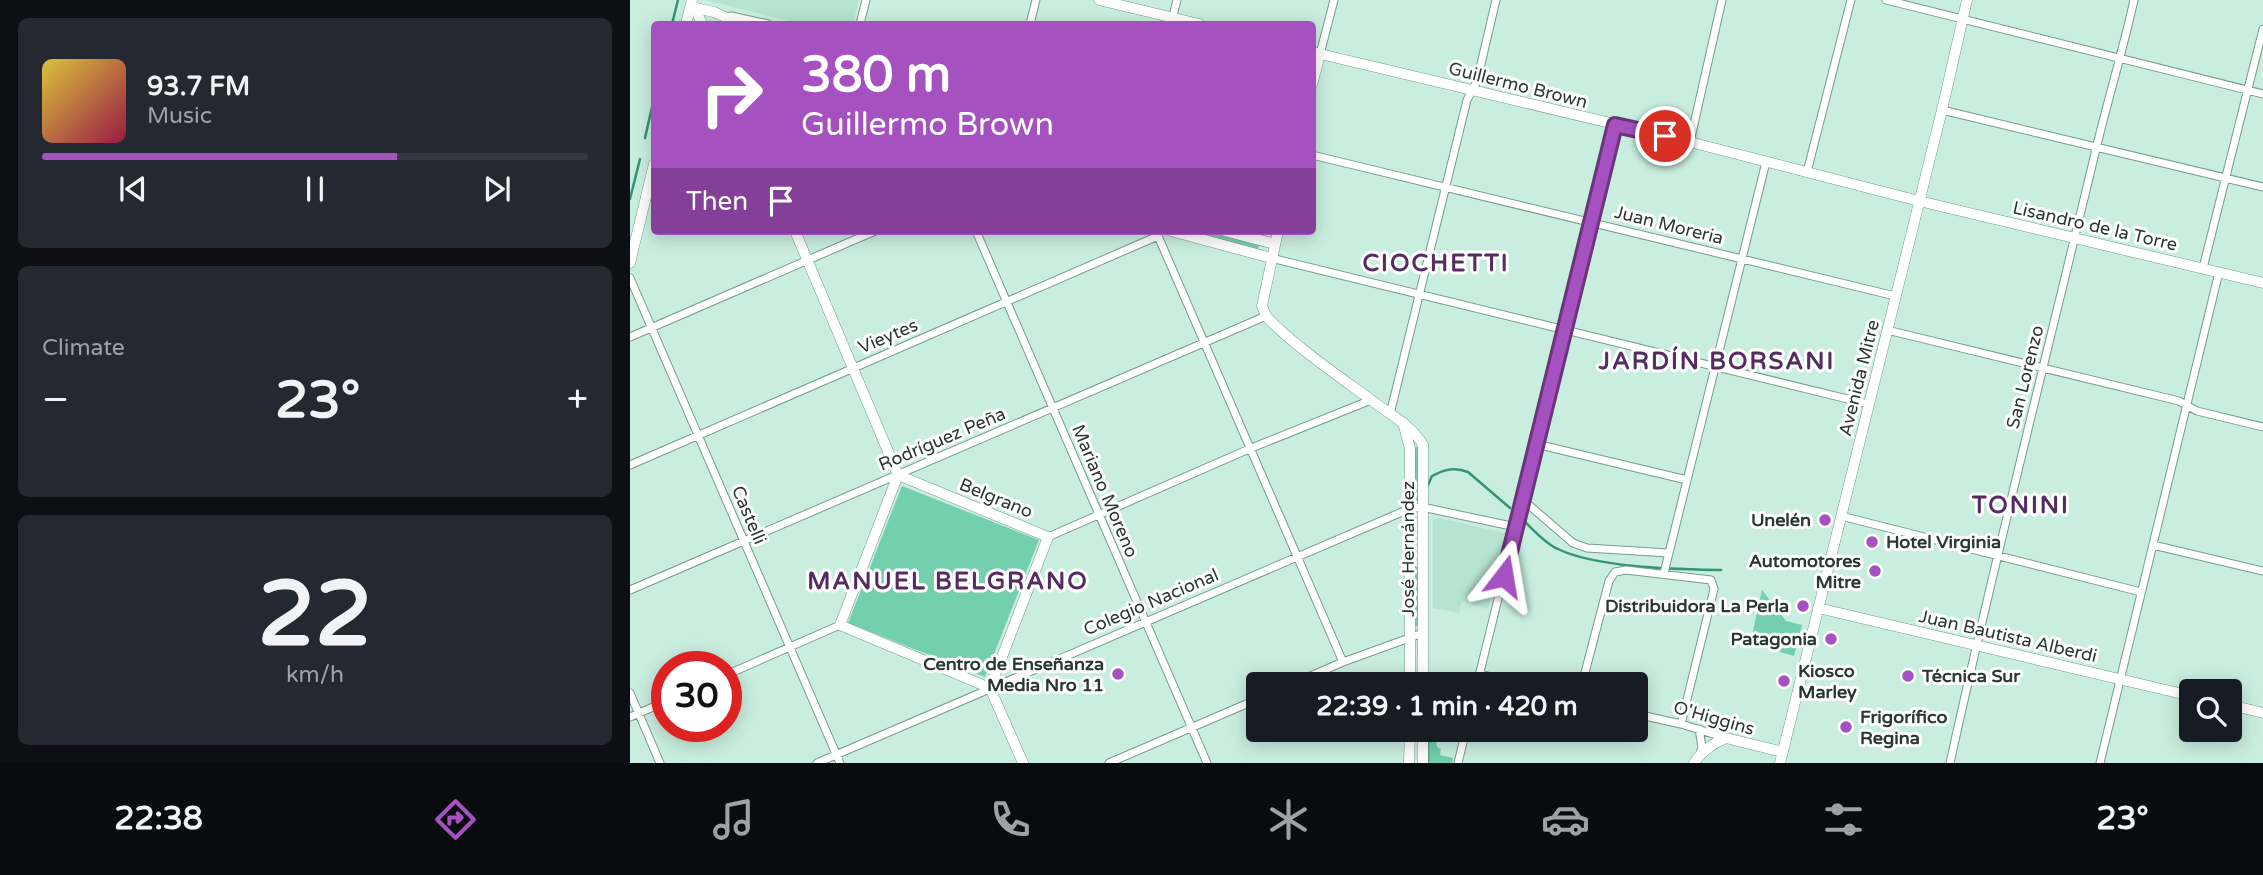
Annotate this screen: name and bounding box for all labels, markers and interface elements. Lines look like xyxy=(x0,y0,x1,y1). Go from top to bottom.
text: 380 m xyxy=(801,46,951,105)
icon: right xyxy=(686,49,777,140)
street label: Guillermo Brown xyxy=(1446,57,1590,113)
text: 93.7 FM xyxy=(147,71,250,102)
text: Music xyxy=(147,102,212,130)
text: Guillermo Brown xyxy=(801,106,1054,144)
pin xyxy=(1635,106,1695,166)
icon: arrive xyxy=(1646,117,1684,155)
icon: previous xyxy=(114,170,152,208)
icon: pause xyxy=(296,170,334,208)
icon: next xyxy=(478,170,516,208)
icon: arrive xyxy=(762,182,800,220)
text: Then xyxy=(686,186,748,217)
street label: Lisandro de la Torre xyxy=(2011,196,2179,256)
street label: Juan Moreria xyxy=(1612,201,1726,249)
district label: CIOCHETTI xyxy=(1362,249,1510,278)
street label: Vieytes xyxy=(855,314,921,358)
street label: Avenida Mitre xyxy=(1834,317,1884,439)
street label: San Lorenzo xyxy=(2002,323,2048,431)
text: Climate xyxy=(42,334,125,362)
district label: JARDÍN BORSANI xyxy=(1598,346,1835,376)
text: 23° xyxy=(275,369,360,432)
text: − xyxy=(42,377,69,423)
text: + xyxy=(567,377,588,423)
street label: Rodríguez Peña xyxy=(875,402,1009,476)
street label: Mariano Moreno xyxy=(1067,421,1143,561)
street label: Belgrano xyxy=(956,473,1036,523)
street label: José Hernández xyxy=(1397,481,1419,617)
street label: Castelli xyxy=(727,482,771,548)
district label: TONINI xyxy=(1971,491,2070,520)
place label: Unelén xyxy=(1751,509,1811,531)
marker: Unelén xyxy=(1817,512,1833,528)
place label: Hotel Virginia xyxy=(1886,531,2001,553)
marker: Hotel Virginia xyxy=(1864,534,1880,550)
position arrow xyxy=(1467,539,1541,613)
place label: Automotores Mitre xyxy=(1749,550,1861,593)
text: 22 xyxy=(258,560,372,670)
marker: Automotores Mitre xyxy=(1867,563,1883,579)
street label: Colegio Nacional xyxy=(1080,564,1222,640)
district label: MANUEL BELGRANO xyxy=(807,567,1089,596)
place label: Distribuidora La Perla xyxy=(1605,595,1789,617)
marker: Distribuidora La Perla xyxy=(1795,598,1811,614)
street label: Juan Bautista Alberdi xyxy=(1917,605,2099,667)
place label: Patagonia xyxy=(1731,628,1817,650)
marker: Patagonia xyxy=(1823,631,1839,647)
speed limit sign: 30 xyxy=(651,651,742,742)
place label: Centro de Enseñanza Media Nro 11 xyxy=(923,653,1104,696)
place label: Kiosco Marley xyxy=(1798,660,1857,703)
text: km/h xyxy=(286,661,344,689)
place label: Técnica Sur xyxy=(1921,665,2021,687)
marker: Centro de Enseñanza Media Nro 11 xyxy=(1110,666,1126,682)
marker: Técnica Sur xyxy=(1900,668,1916,684)
marker: Kiosco Marley xyxy=(1776,673,1792,689)
map controls xyxy=(2179,679,2242,742)
button: search xyxy=(2179,679,2242,742)
text: 22:39 · 1 min · 420 m xyxy=(1316,691,1578,722)
street label: O'Higgins xyxy=(1671,696,1757,740)
place label: Frigorífico Regina xyxy=(1860,706,1947,749)
marker: Frigorífico Regina xyxy=(1838,719,1854,735)
icon: directions xyxy=(431,795,480,844)
icon: music xyxy=(709,795,758,844)
icon: phone xyxy=(986,795,1035,844)
icon: climate xyxy=(1264,795,1313,844)
icon: car xyxy=(1541,795,1590,844)
icon: filters xyxy=(1819,795,1868,844)
text: 22:38 xyxy=(114,800,203,838)
text: 23° xyxy=(2096,800,2149,838)

